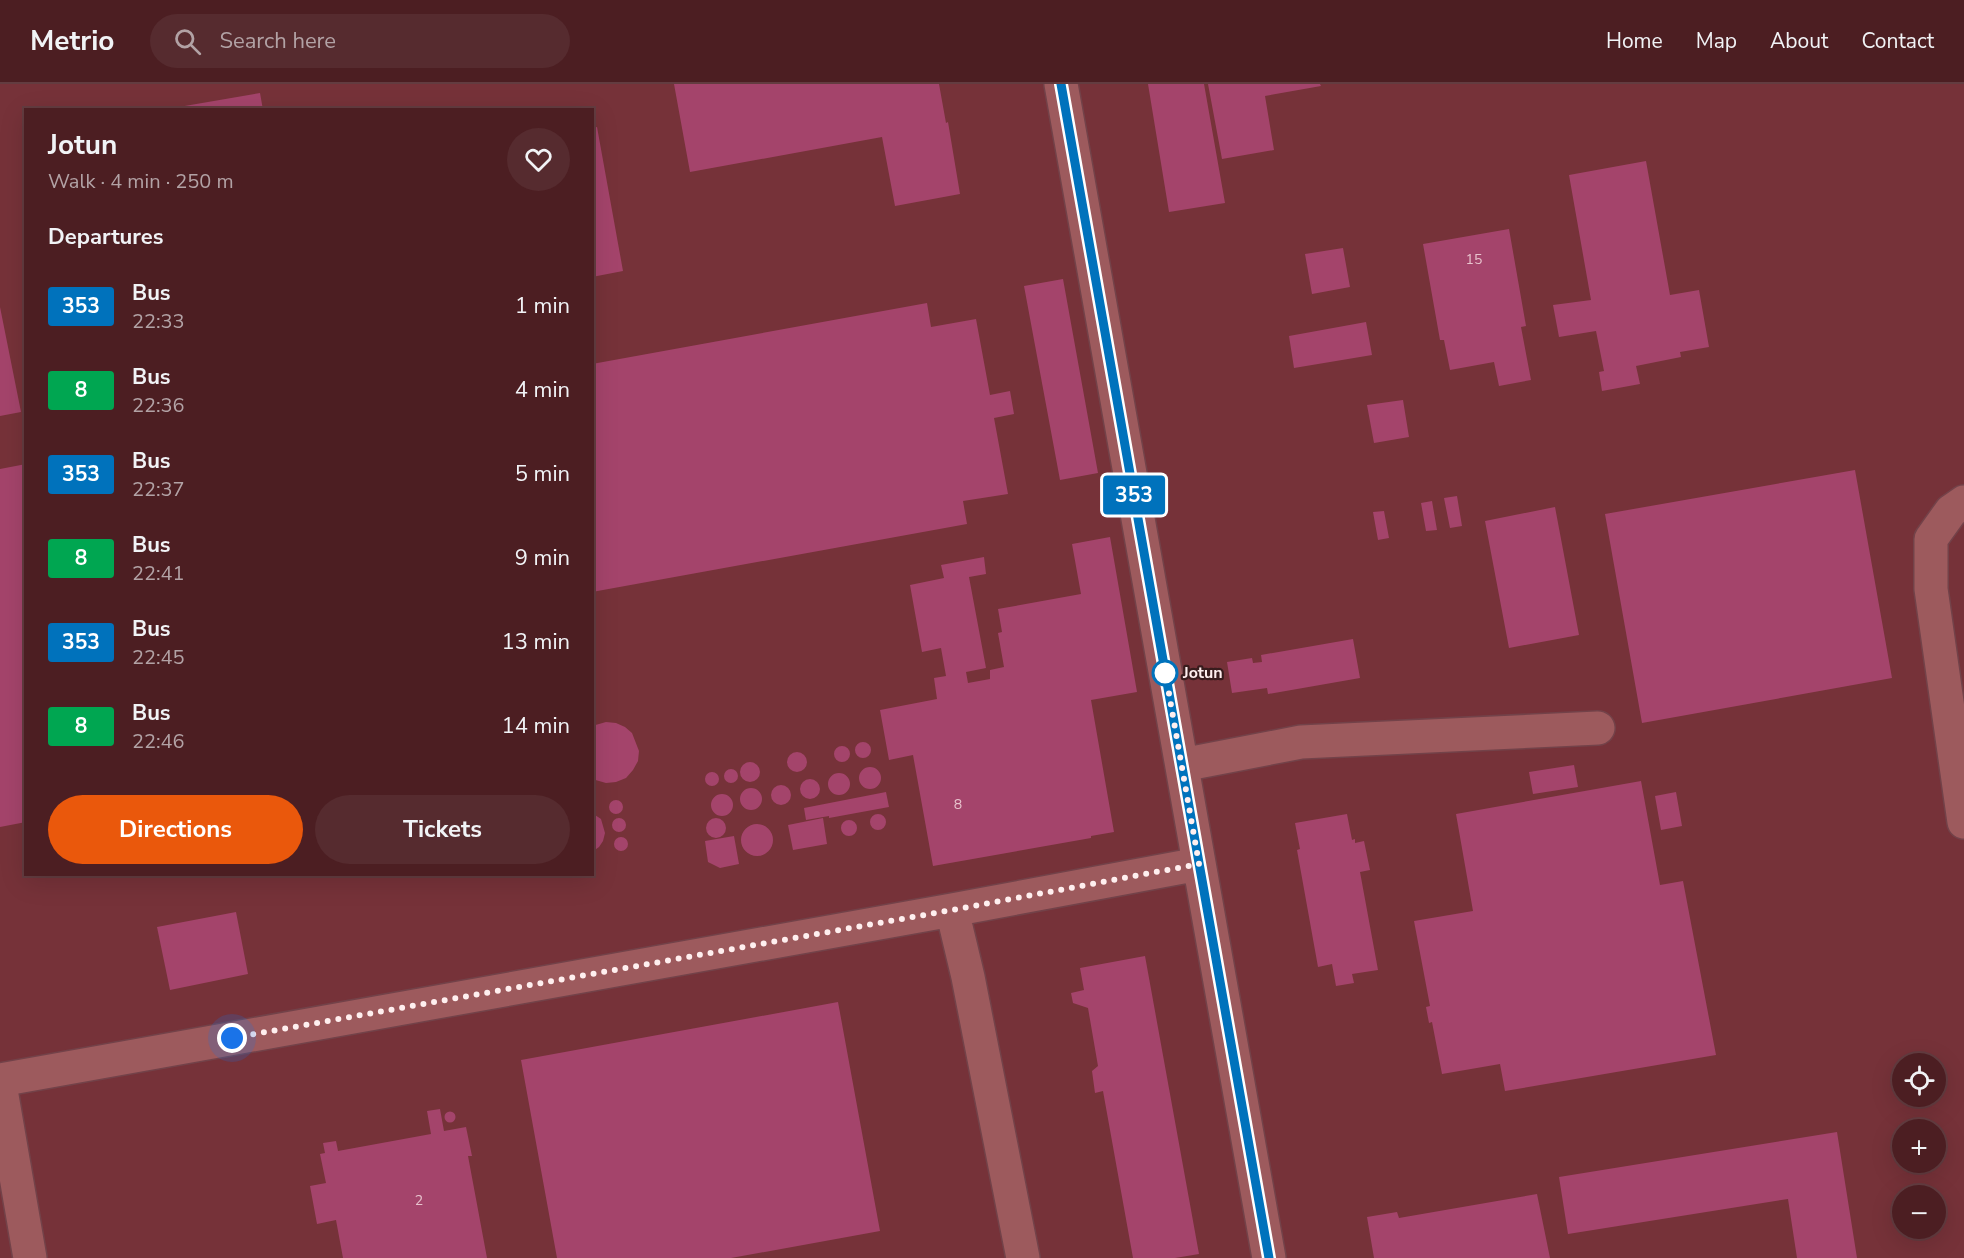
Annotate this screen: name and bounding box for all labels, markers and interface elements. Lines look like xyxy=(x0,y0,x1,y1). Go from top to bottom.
search box xyxy=(150,14,570,68)
text: Metrio xyxy=(30,22,114,60)
icon: search xyxy=(171,25,204,58)
text: Search here xyxy=(219,26,336,56)
text: Home xyxy=(1606,27,1663,55)
text: Map xyxy=(1696,27,1737,55)
text: About xyxy=(1770,27,1828,55)
text: Contact xyxy=(1861,27,1934,55)
text: Jotun xyxy=(48,126,117,164)
button: heart xyxy=(507,128,570,191)
text: Walk · 4 min · 250 m xyxy=(48,168,234,195)
text: Departures xyxy=(48,222,163,252)
house number: 15 xyxy=(1466,250,1482,269)
text: Bus xyxy=(132,278,171,308)
text: 1 min xyxy=(515,291,570,321)
text: 353 xyxy=(62,292,100,320)
text: 22:33 xyxy=(132,308,185,335)
text: Bus xyxy=(132,362,171,392)
text: 4 min xyxy=(515,375,570,405)
text: 8 xyxy=(75,376,87,404)
text: 22:36 xyxy=(132,392,185,419)
text: Bus xyxy=(132,446,171,476)
text: 5 min xyxy=(515,459,570,489)
text: 353 xyxy=(62,460,100,488)
text: 22:37 xyxy=(132,476,185,503)
line badge: 353 xyxy=(1100,476,1168,514)
text: 353 xyxy=(1115,481,1153,509)
text: Bus xyxy=(132,530,171,560)
text: 9 min xyxy=(515,543,570,573)
text: 8 xyxy=(75,544,87,572)
text: 22:41 xyxy=(132,560,185,587)
text: Bus xyxy=(132,614,171,644)
text: 13 min xyxy=(502,627,570,657)
text: 353 xyxy=(62,628,100,656)
text: 22:45 xyxy=(132,644,185,671)
marker: Jotun xyxy=(1152,660,1178,686)
place label: Jotun xyxy=(1182,662,1223,684)
text: Bus xyxy=(132,698,171,728)
text: 14 min xyxy=(502,711,570,741)
text: 8 xyxy=(75,712,87,740)
text: 22:46 xyxy=(132,728,185,755)
button: Directions xyxy=(48,795,303,864)
button: Tickets xyxy=(315,795,570,864)
house number: 8 xyxy=(954,795,962,814)
your location xyxy=(217,1023,247,1053)
map controls xyxy=(1892,1053,1946,1239)
button: locate xyxy=(1892,1053,1946,1107)
button: + xyxy=(1892,1119,1946,1173)
button: − xyxy=(1892,1185,1946,1239)
house number: 2 xyxy=(415,1191,423,1210)

